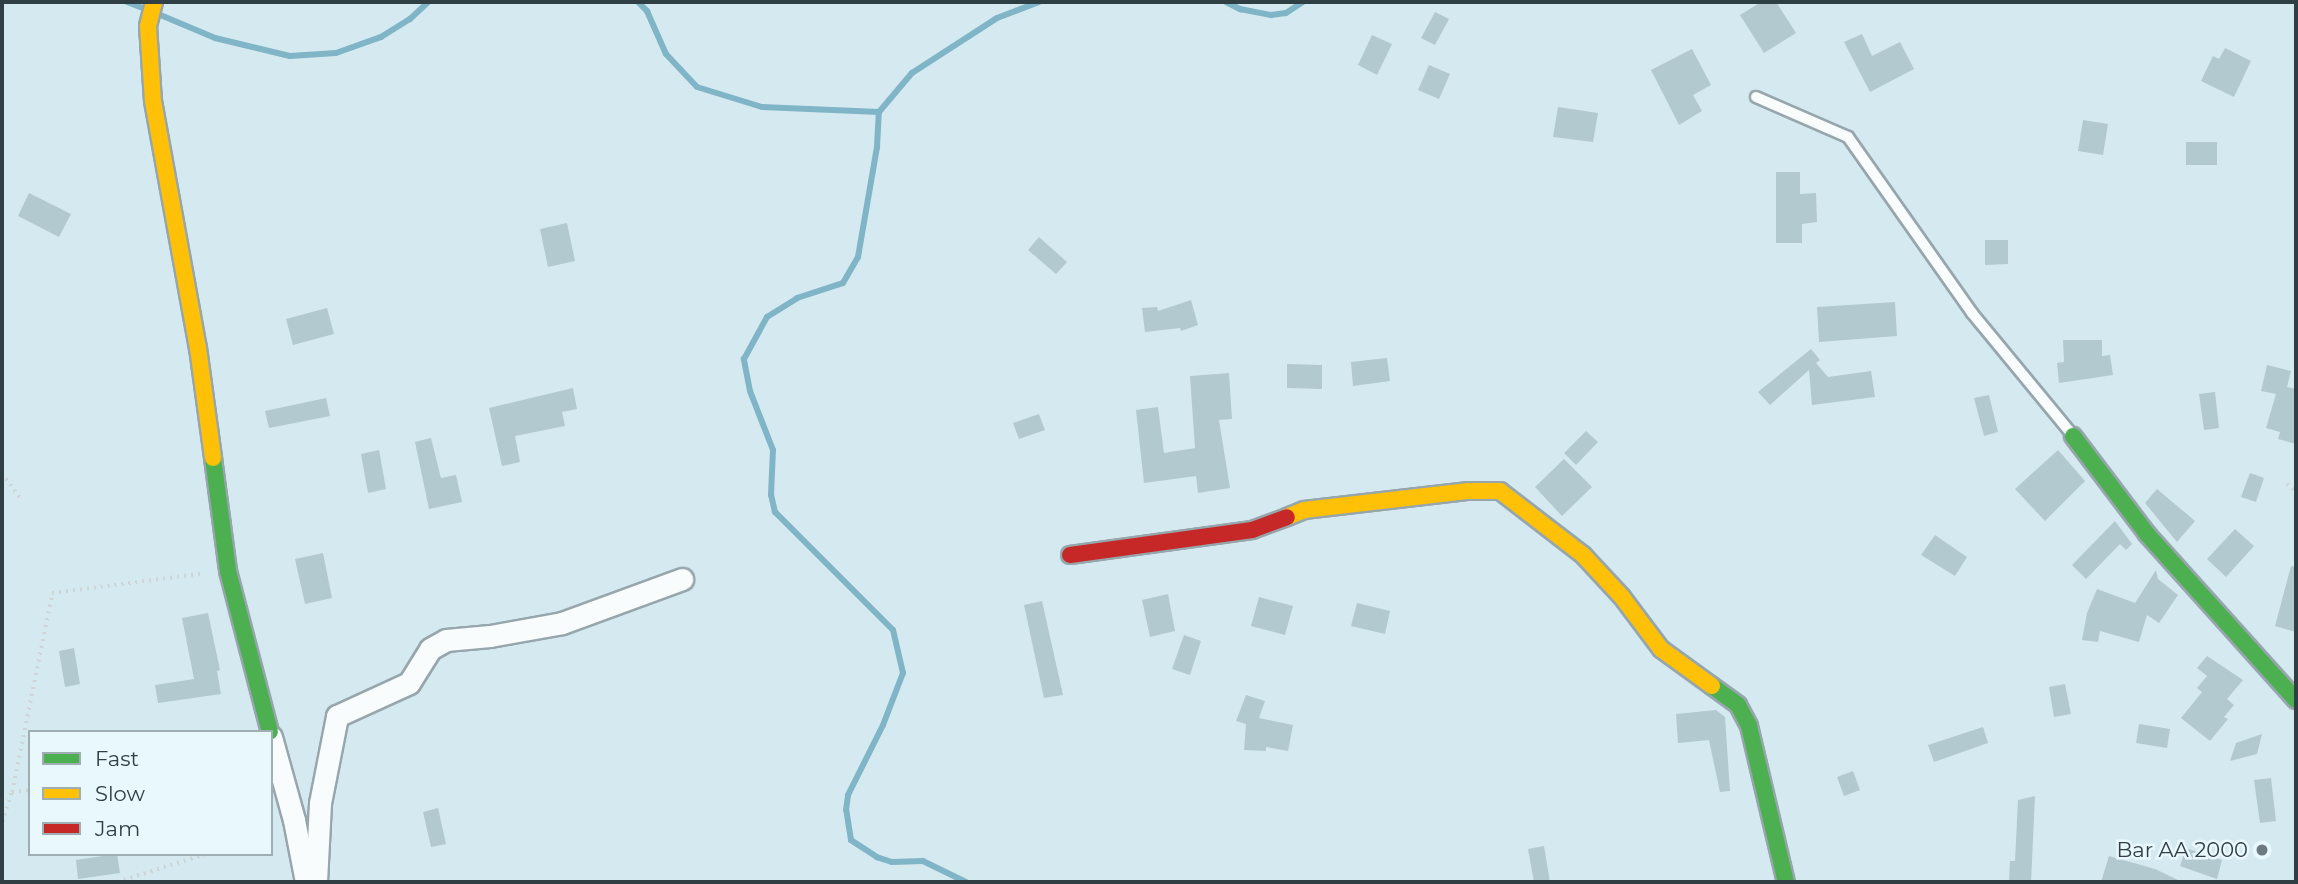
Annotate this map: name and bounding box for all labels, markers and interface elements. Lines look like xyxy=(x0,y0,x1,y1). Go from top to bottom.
legend xyxy=(28,730,273,856)
text: Fast xyxy=(95,746,139,771)
text: Slow xyxy=(95,781,145,806)
text: Jam xyxy=(95,816,140,841)
place label: Bar AA 2000 xyxy=(2116,837,2248,863)
marker: Bar AA 2000 xyxy=(2254,842,2270,858)

